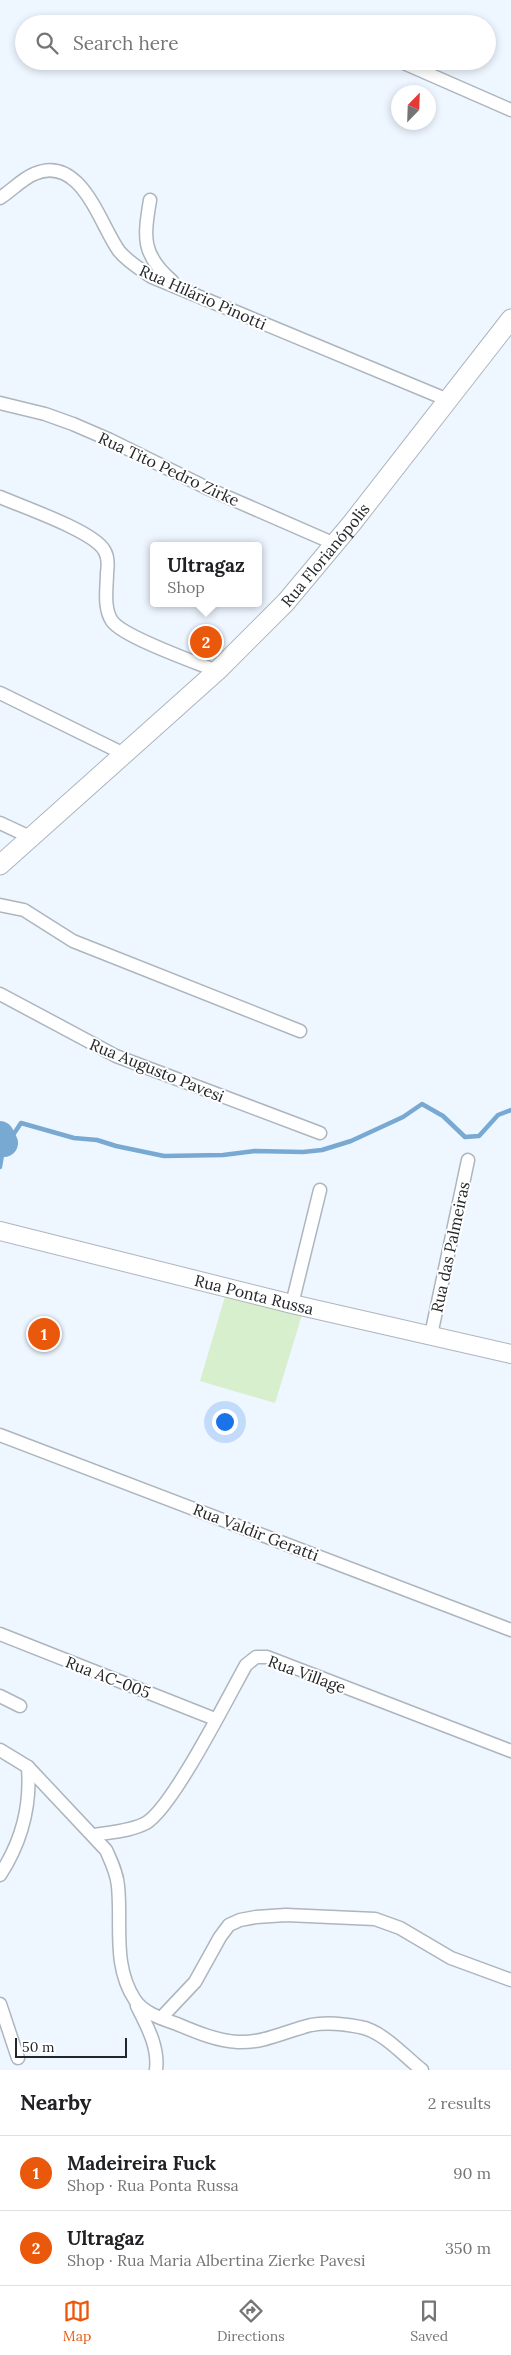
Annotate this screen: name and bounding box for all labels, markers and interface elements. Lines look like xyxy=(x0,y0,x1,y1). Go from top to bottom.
search box xyxy=(15,15,496,70)
icon: search xyxy=(33,29,61,57)
text: Search here xyxy=(73,31,179,55)
north arrow xyxy=(391,85,436,130)
street label: Rua Hilário Pinotti xyxy=(136,260,270,334)
street label: Rua Tito Pedro Zirke xyxy=(95,428,243,511)
street label: Rua Florianópolis xyxy=(276,499,374,611)
popup xyxy=(150,542,262,607)
text: Ultragaz xyxy=(167,553,245,577)
text: Shop xyxy=(167,577,205,597)
pin: 2 xyxy=(190,623,222,661)
street label: Rua Augusto Pavesi xyxy=(87,1034,227,1106)
street label: Rua das Palmeiras xyxy=(426,1180,474,1314)
street label: Rua Ponta Russa xyxy=(193,1270,316,1319)
pin: 1 xyxy=(28,1315,60,1353)
your location xyxy=(212,1409,238,1435)
street label: Rua Valdir Geratti xyxy=(190,1499,322,1565)
street label: Rua Village xyxy=(265,1651,349,1697)
street label: Rua AC-005 xyxy=(63,1652,153,1702)
scale bar xyxy=(15,2035,128,2058)
text: 50 m xyxy=(22,2038,55,2056)
text: Nearby xyxy=(20,2089,91,2116)
text: 2 results xyxy=(428,2093,491,2113)
text: Madeireira Fuck xyxy=(67,2151,216,2175)
text: 1 xyxy=(33,2163,39,2183)
text: 90 m xyxy=(453,2163,491,2183)
text: Shop · Rua Ponta Russa xyxy=(67,2175,239,2195)
text: Ultragaz xyxy=(67,2226,144,2250)
text: 2 xyxy=(32,2238,40,2258)
text: 350 m xyxy=(445,2238,491,2258)
text: Shop · Rua Maria Albertina Zierke Pavesi xyxy=(67,2250,365,2270)
tab: Map xyxy=(63,2297,91,2345)
tab: Directions xyxy=(217,2297,285,2345)
tab: Saved xyxy=(410,2297,448,2345)

